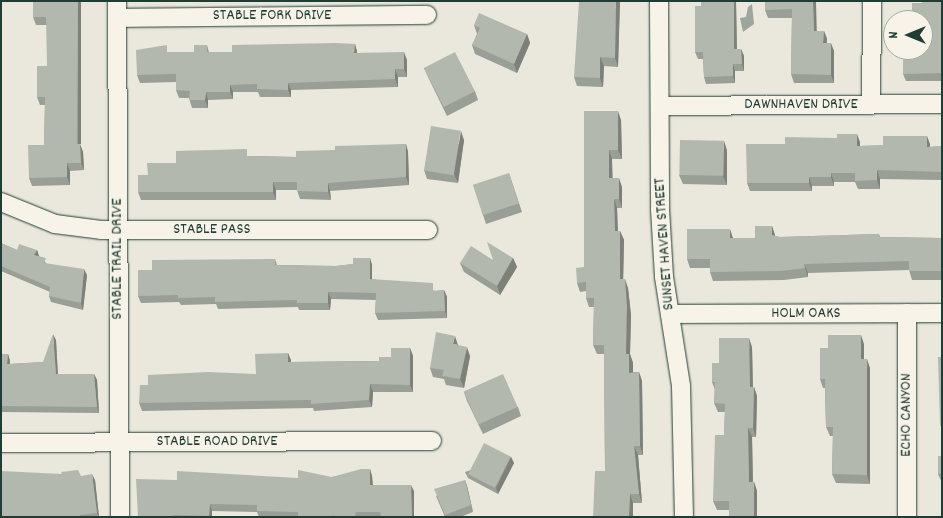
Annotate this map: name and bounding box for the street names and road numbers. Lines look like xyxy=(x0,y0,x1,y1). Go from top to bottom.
street label: STABLE FORK DRIVE xyxy=(213,6,331,26)
street label: DAWNHAVEN DRIVE xyxy=(744,95,858,115)
street label: SUNSET HAVEN STREET xyxy=(651,177,679,311)
street label: STABLE TRAIL DRIVE xyxy=(108,198,128,320)
street label: STABLE PASS xyxy=(173,220,251,240)
street label: HOLM OAKS xyxy=(771,304,841,324)
street label: ECHO CANYON xyxy=(897,373,917,457)
street label: STABLE ROAD DRIVE xyxy=(157,432,277,452)

